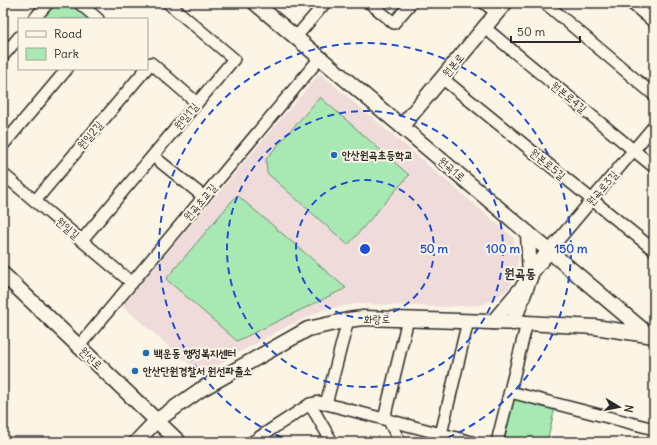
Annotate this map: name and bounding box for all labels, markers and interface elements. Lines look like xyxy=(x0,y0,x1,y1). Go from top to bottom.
legend xyxy=(18,18,148,70)
scale bar xyxy=(511,18,580,44)
text: 50 m xyxy=(517,24,546,39)
text: Road xyxy=(54,26,82,41)
text: Park xyxy=(54,46,79,61)
street label: 원본로 xyxy=(439,50,467,80)
street label: 원본로4길 xyxy=(548,78,590,116)
street label: 원일1길 xyxy=(171,100,201,132)
street label: 원일2길 xyxy=(74,118,106,152)
street label: 원본로5길 xyxy=(527,145,569,183)
place label: 안산원곡초등학교 xyxy=(342,148,413,162)
marker: 안산원곡초등학교 xyxy=(329,150,339,160)
street label: 원곡1로 xyxy=(436,154,468,184)
street label: 원곡로3길 xyxy=(583,167,621,208)
street label: 원곡초교길 xyxy=(180,180,220,223)
street label: 원일길 xyxy=(53,214,83,242)
text: 50 m xyxy=(420,241,449,256)
text: 100 m xyxy=(486,241,520,256)
text: 150 m xyxy=(555,241,588,256)
centre of rings xyxy=(358,242,372,256)
district label: 원곡동 xyxy=(504,265,536,282)
street label: 화랑로 xyxy=(364,312,390,326)
street label: 원선로 xyxy=(77,344,106,372)
place label: 백운동 행정복지센터 xyxy=(154,346,236,360)
marker: 백운동 행정복지센터 xyxy=(141,348,151,358)
place label: 안산단원경찰서 원선파출소 xyxy=(143,364,252,378)
marker: 안산단원경찰서 원선파출소 xyxy=(130,366,140,376)
north arrow xyxy=(599,387,639,427)
text: N xyxy=(621,404,636,414)

